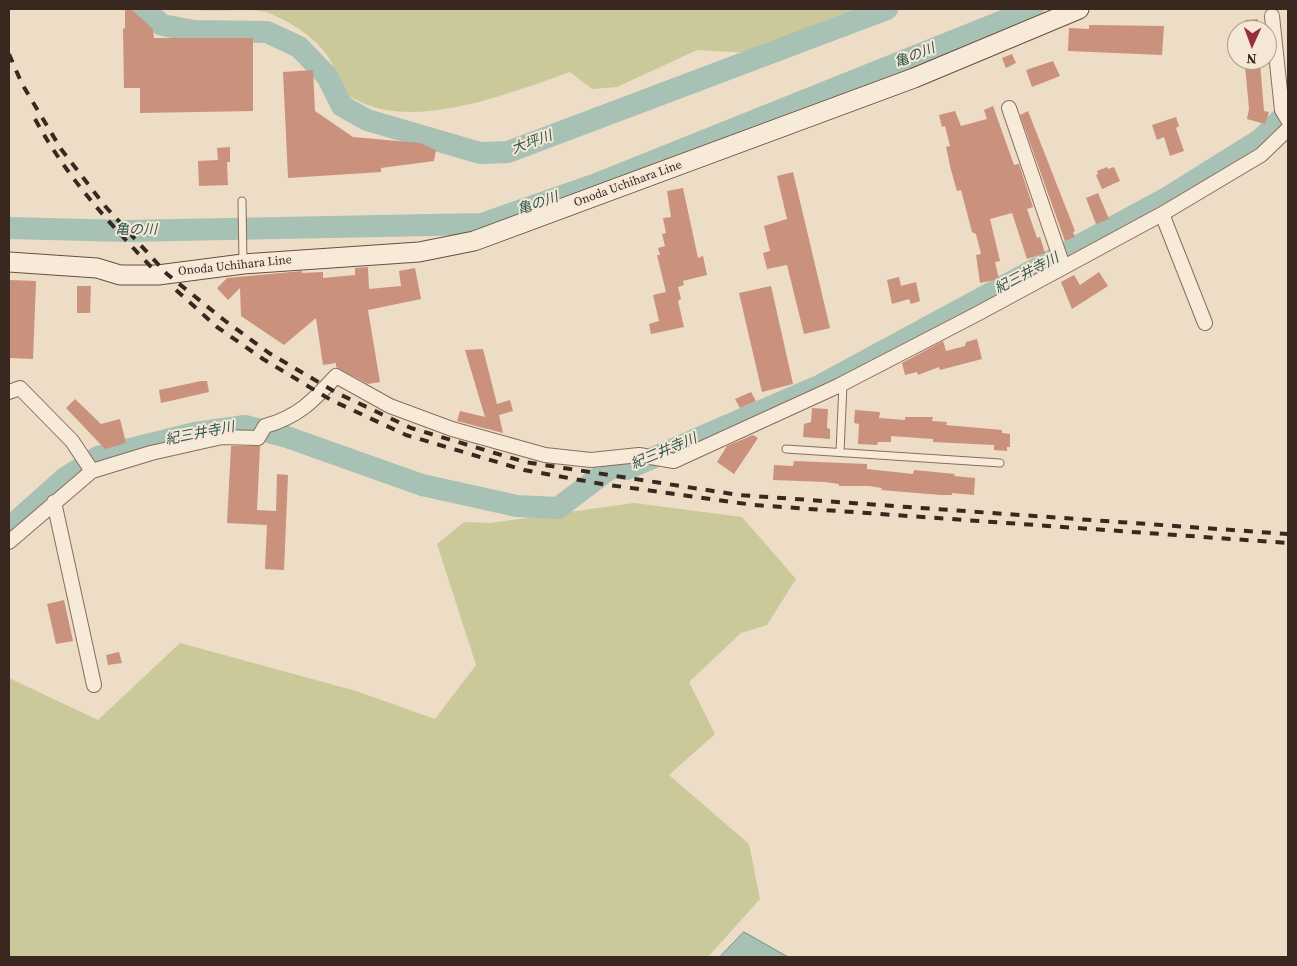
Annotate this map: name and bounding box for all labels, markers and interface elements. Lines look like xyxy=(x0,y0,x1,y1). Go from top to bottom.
north arrow xyxy=(1227,20,1277,70)
water label: 亀の川 xyxy=(892,40,938,72)
text: N xyxy=(1246,49,1257,69)
water label: 大坪川 xyxy=(509,128,555,158)
street label: Onoda Uchihara Line xyxy=(572,158,684,210)
water label: 亀の川 xyxy=(515,189,561,219)
water label: 亀の川 xyxy=(115,222,157,238)
water label: 紀三井寺川 xyxy=(992,250,1062,298)
street label: Onoda Uchihara Line xyxy=(178,253,292,279)
water label: 紀三井寺川 xyxy=(164,419,236,449)
water label: 紀三井寺川 xyxy=(629,431,699,473)

